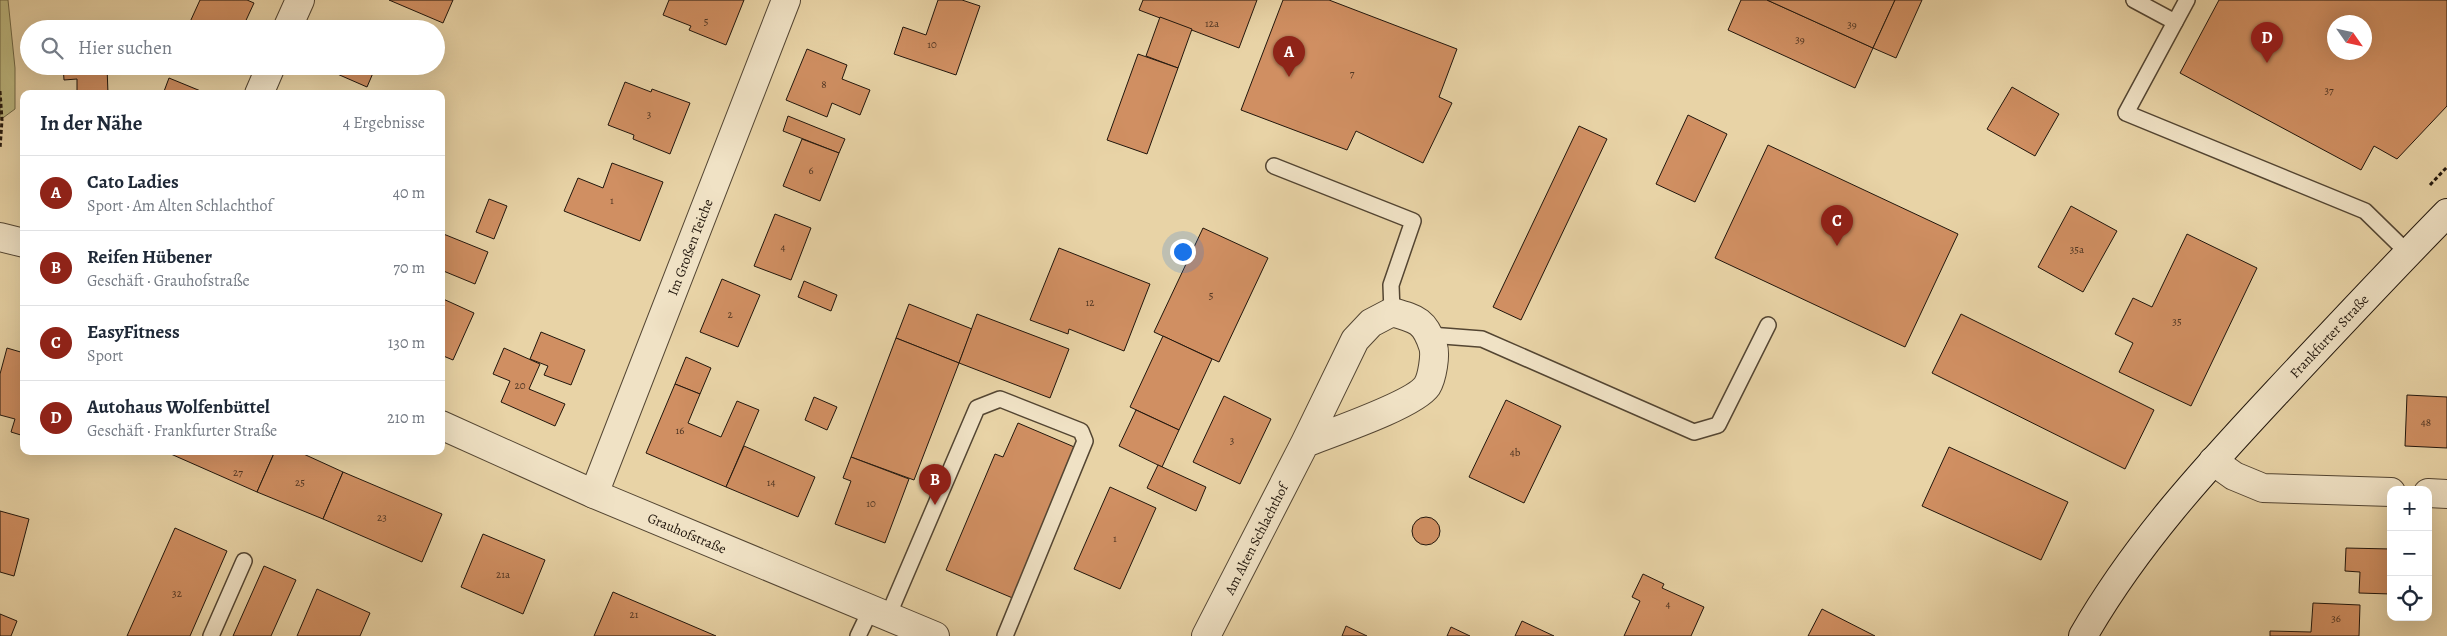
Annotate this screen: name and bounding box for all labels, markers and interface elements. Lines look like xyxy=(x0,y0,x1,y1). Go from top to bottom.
house number: 5 xyxy=(704,14,709,29)
north arrow xyxy=(2327,15,2372,60)
house number: 12a xyxy=(1205,16,1220,31)
house number: 39 xyxy=(1847,17,1857,32)
search box xyxy=(20,20,445,75)
pin: D xyxy=(2251,22,2283,63)
house number: 39 xyxy=(1795,32,1805,47)
icon: search xyxy=(38,34,66,62)
text: Hier suchen xyxy=(78,35,172,61)
pin: A xyxy=(1273,36,1305,77)
house number: 10 xyxy=(927,37,937,52)
house number: 7 xyxy=(1350,66,1355,81)
house number: 8 xyxy=(821,77,827,92)
house number: 37 xyxy=(2324,83,2334,98)
house number: 3 xyxy=(647,107,651,122)
text: In der Nähe xyxy=(40,109,142,137)
text: 4 Ergebnisse xyxy=(343,112,425,134)
house number: 6 xyxy=(808,163,814,178)
text: Cato Ladies xyxy=(87,169,179,195)
text: A xyxy=(51,182,61,204)
text: 40 m xyxy=(393,182,425,204)
house number: 1 xyxy=(610,193,614,208)
text: Sport · Am Alten Schlachthof xyxy=(87,195,273,217)
street label: Im Großen Teiche xyxy=(663,196,718,298)
pin: C xyxy=(1821,205,1853,246)
your location xyxy=(1170,239,1196,265)
house number: 4 xyxy=(781,240,786,255)
house number: 35a xyxy=(2070,242,2085,257)
text: Reifen Hübener xyxy=(87,244,212,270)
text: B xyxy=(51,257,61,279)
text: 70 m xyxy=(393,257,425,279)
text: Geschäft · Grauhofstraße xyxy=(87,270,250,292)
house number: 5 xyxy=(1209,288,1214,303)
street label: Frankfurter Straße xyxy=(2286,290,2373,382)
house number: 12 xyxy=(1086,295,1095,310)
house number: 2 xyxy=(727,307,733,322)
house number: 35 xyxy=(2172,314,2182,329)
text: EasyFitness xyxy=(87,319,180,345)
text: C xyxy=(51,332,61,354)
text: 130 m xyxy=(388,332,425,354)
text: Sport xyxy=(87,345,123,367)
house number: 20 xyxy=(514,378,526,393)
text: Autohaus Wolfenbüttel xyxy=(87,394,270,420)
text: D xyxy=(50,407,62,429)
text: 210 m xyxy=(387,407,425,429)
house number: 48 xyxy=(2421,415,2431,430)
text: Geschäft · Frankfurter Straße xyxy=(87,420,277,442)
house number: 16 xyxy=(676,423,684,438)
house number: 3 xyxy=(1230,433,1234,448)
house number: 4b xyxy=(1510,445,1521,460)
pin: B xyxy=(919,464,951,505)
house number: 27 xyxy=(233,465,243,480)
house number: 25 xyxy=(295,475,305,490)
house number: 14 xyxy=(767,475,775,490)
street label: Am Alten Schlachthof xyxy=(1220,478,1294,599)
map controls xyxy=(2387,486,2432,621)
button: + xyxy=(2387,486,2432,531)
house number: 10 xyxy=(866,496,876,511)
street label: Grauhofstraße xyxy=(644,508,729,559)
house number: 23 xyxy=(377,510,387,525)
house number: 1 xyxy=(1113,531,1117,546)
button: − xyxy=(2387,531,2432,576)
house number: 21a xyxy=(496,567,511,582)
button: locate xyxy=(2387,576,2432,621)
house number: 32 xyxy=(172,586,182,601)
house number: 4 xyxy=(1666,597,1671,612)
house number: 21 xyxy=(630,607,639,622)
house number: 36 xyxy=(2331,611,2341,626)

